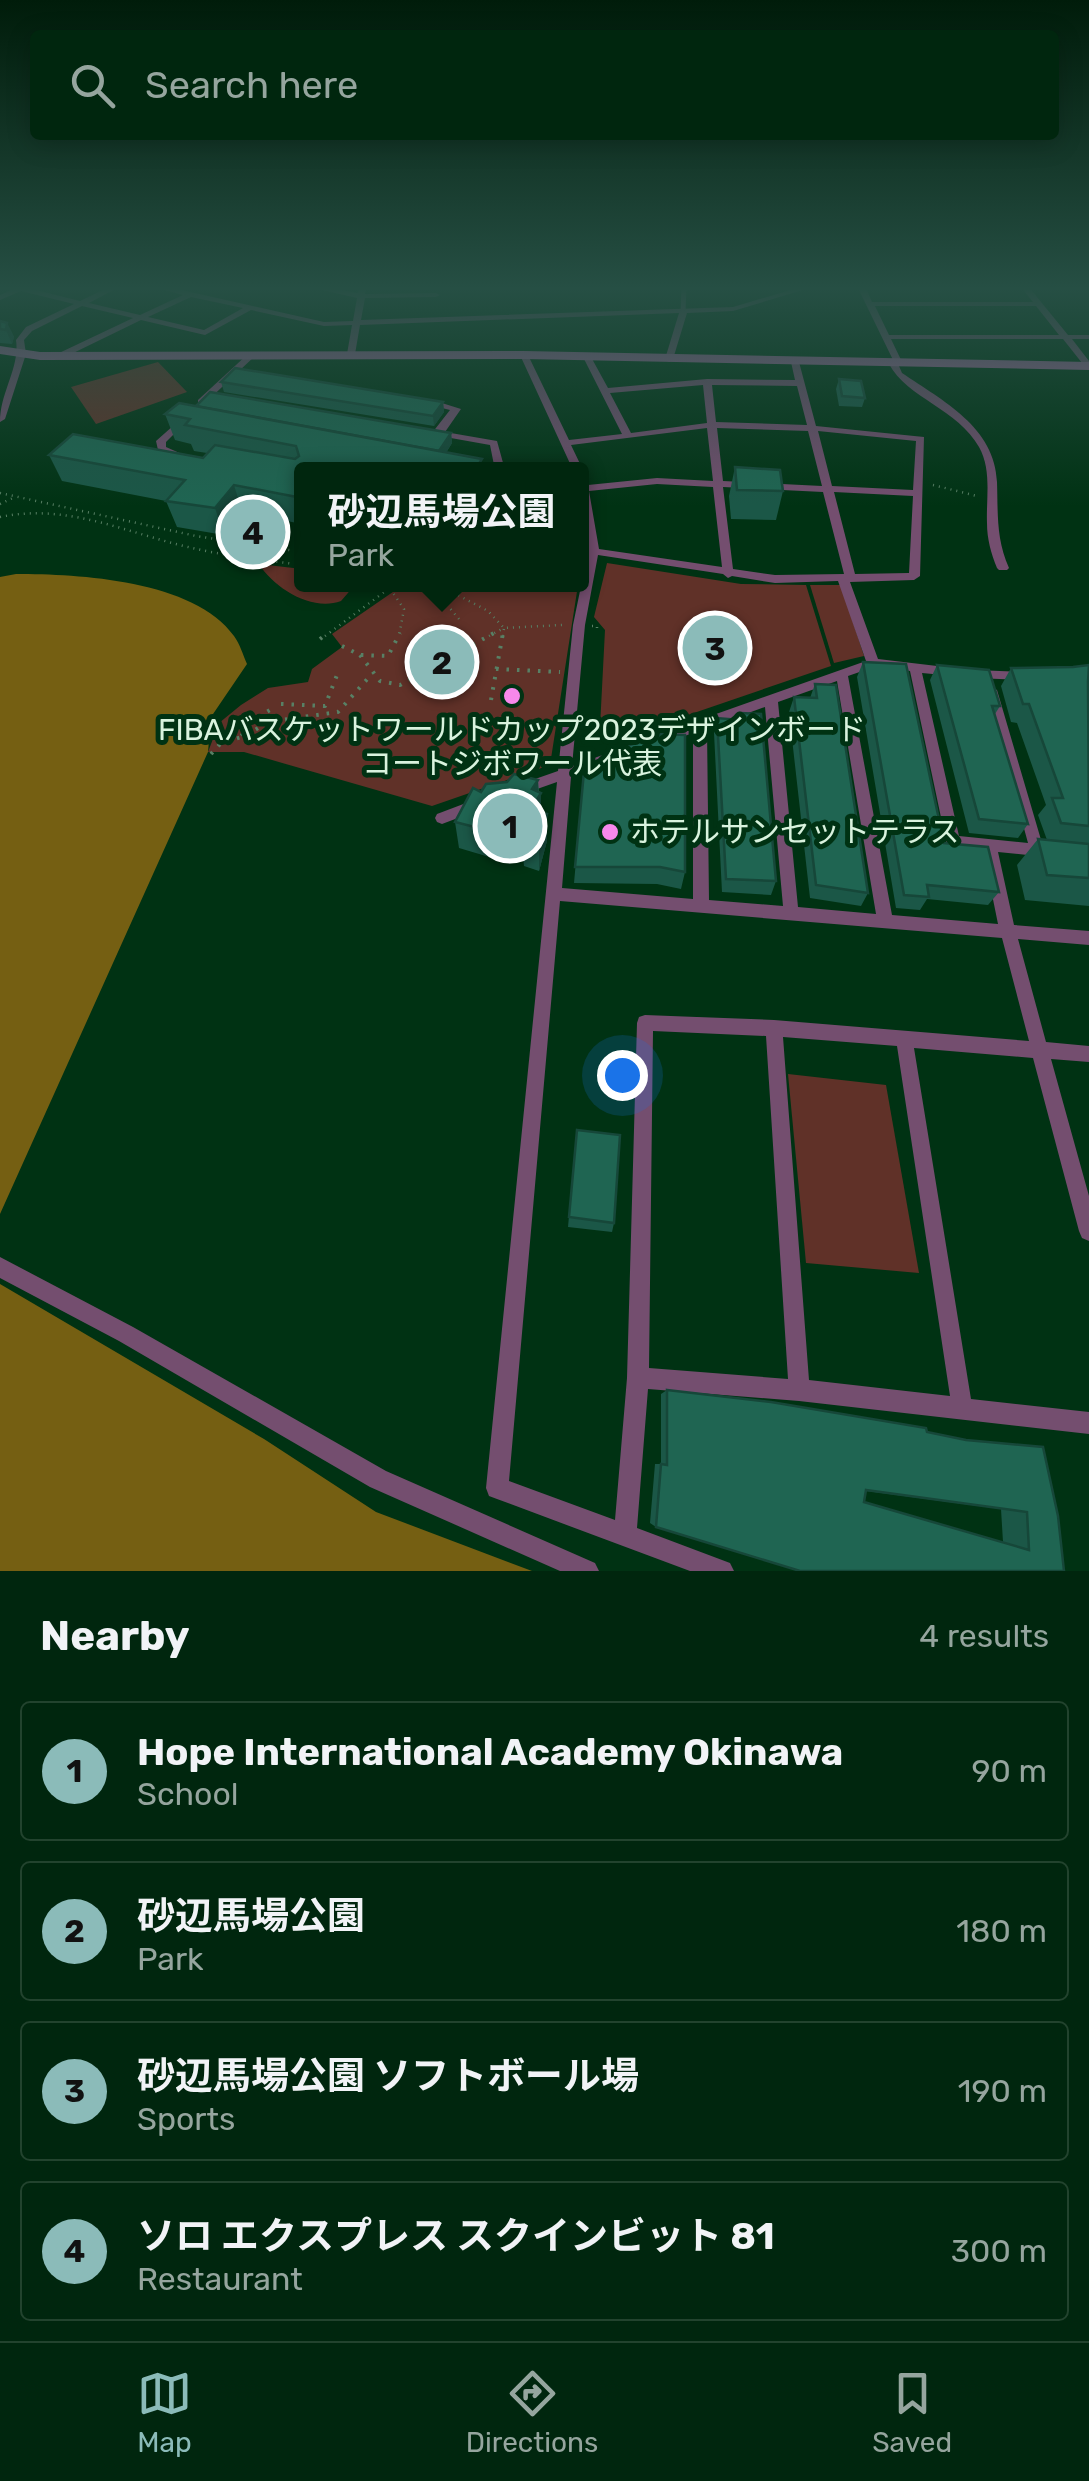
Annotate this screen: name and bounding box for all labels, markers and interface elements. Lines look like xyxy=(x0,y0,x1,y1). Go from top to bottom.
search box xyxy=(30,30,1059,140)
icon: search xyxy=(65,58,120,113)
text: Search here xyxy=(145,62,358,108)
popup xyxy=(294,462,589,592)
text: 砂辺馬場公園 xyxy=(327,489,556,535)
pin: 4 xyxy=(220,494,286,570)
text: Park xyxy=(327,536,394,574)
pin: 3 xyxy=(682,610,748,686)
pin: 2 xyxy=(410,624,474,700)
marker: FIBAバスケットワールドカップ2023デザインボード コートジボワール代表 xyxy=(501,685,523,707)
place label: FIBAバスケットワールドカップ2023デザインボード コートジボワール代表 xyxy=(158,712,866,782)
pin: 1 xyxy=(478,788,542,864)
place label: ホテルサンセットテラス xyxy=(630,814,959,850)
marker: ホテルサンセットテラス xyxy=(599,821,621,843)
your location xyxy=(597,1050,648,1101)
text: Nearby xyxy=(40,1611,190,1661)
text: 4 results xyxy=(919,1617,1049,1655)
text: Hope International Academy Okinawa xyxy=(137,1729,843,1775)
text: 1 xyxy=(67,1752,82,1790)
text: 90 m xyxy=(971,1752,1047,1790)
text: School xyxy=(137,1775,239,1813)
text: 砂辺馬場公園 xyxy=(137,1893,365,1939)
text: 2 xyxy=(64,1912,85,1950)
text: 180 m xyxy=(956,1912,1047,1950)
text: Park xyxy=(137,1940,204,1978)
text: 砂辺馬場公園 ソフトボール場 xyxy=(137,2053,639,2099)
text: 3 xyxy=(64,2072,85,2110)
text: 190 m xyxy=(958,2072,1047,2110)
text: Sports xyxy=(137,2100,235,2138)
text: ソロ エクスプレス スクインビット 81 xyxy=(137,2213,775,2259)
text: 4 xyxy=(64,2232,85,2270)
text: 300 m xyxy=(951,2232,1047,2270)
text: Restaurant xyxy=(137,2260,303,2298)
tab: Map xyxy=(137,2366,192,2459)
tab: Directions xyxy=(466,2366,598,2459)
tab: Saved xyxy=(872,2366,952,2459)

